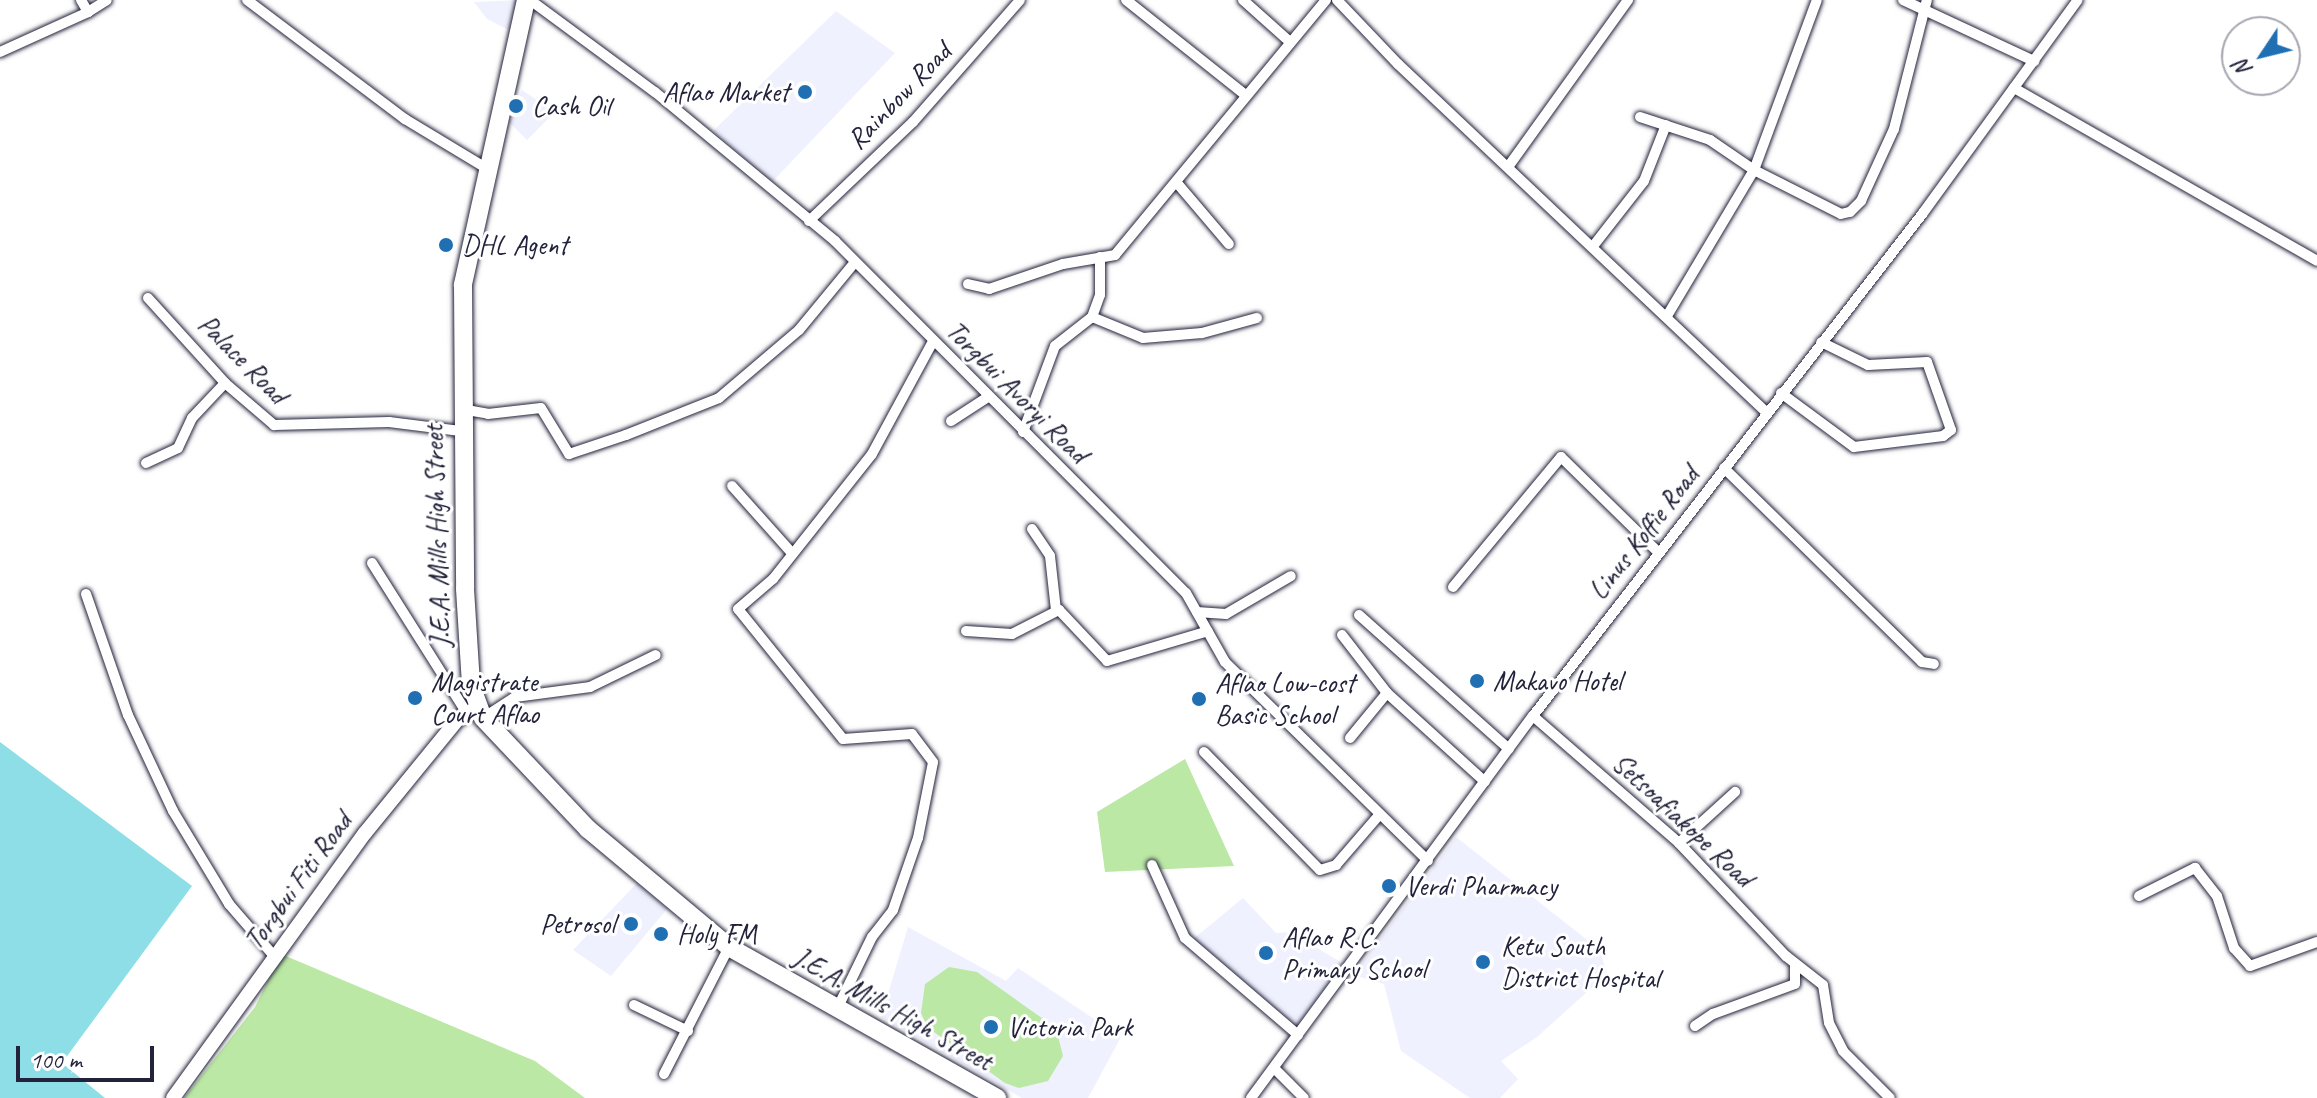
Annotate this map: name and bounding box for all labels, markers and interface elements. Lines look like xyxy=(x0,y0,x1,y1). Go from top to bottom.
north arrow xyxy=(2221,16,2301,96)
street label: Rainbow Road xyxy=(840,36,958,156)
text: N xyxy=(2228,55,2258,82)
place label: Aflao Market xyxy=(662,75,789,109)
marker: Aflao Market xyxy=(796,83,814,101)
place label: Cash Oil xyxy=(532,89,611,123)
marker: Cash Oil xyxy=(507,97,525,115)
place label: DHL Agent xyxy=(462,228,568,262)
marker: DHL Agent xyxy=(437,236,455,254)
street label: Palace Road xyxy=(191,307,295,411)
street label: Torgbui Avoryi Road xyxy=(939,314,1095,470)
street label: J.E.A. Mills High Street xyxy=(416,423,458,649)
street label: Linus Koffie Road xyxy=(1581,460,1707,606)
place label: Makavo Hotel xyxy=(1493,664,1622,698)
place label: Magistrate Court Aflao xyxy=(431,665,540,731)
place label: Aflao Low-cost Basic School xyxy=(1215,666,1355,732)
marker: Makavo Hotel xyxy=(1468,672,1486,690)
marker: Magistrate Court Aflao xyxy=(406,689,424,707)
marker: Aflao Low-cost Basic School xyxy=(1190,690,1208,708)
street label: Setsoafiakope Road xyxy=(1605,746,1761,894)
street label: Torgbui Fiti Road xyxy=(237,806,359,956)
place label: Verdi Pharmacy xyxy=(1405,869,1555,903)
marker: Verdi Pharmacy xyxy=(1380,877,1398,895)
place label: Petrosol xyxy=(540,907,615,941)
marker: Petrosol xyxy=(622,915,640,933)
place label: Holy FM xyxy=(677,917,756,951)
place label: Aflao R.C. Primary School xyxy=(1282,920,1425,986)
marker: Holy FM xyxy=(652,925,670,943)
place label: Ketu South District Hospital xyxy=(1501,929,1659,995)
street label: J.E.A. Mills High Street xyxy=(787,940,999,1078)
marker: Aflao R.C. Primary School xyxy=(1257,944,1275,962)
marker: Ketu South District Hospital xyxy=(1472,951,1494,973)
place label: Victoria Park xyxy=(1007,1010,1134,1044)
marker: Victoria Park xyxy=(982,1018,1000,1036)
scale bar xyxy=(20,1030,158,1080)
text: 100 m xyxy=(30,1045,82,1075)

